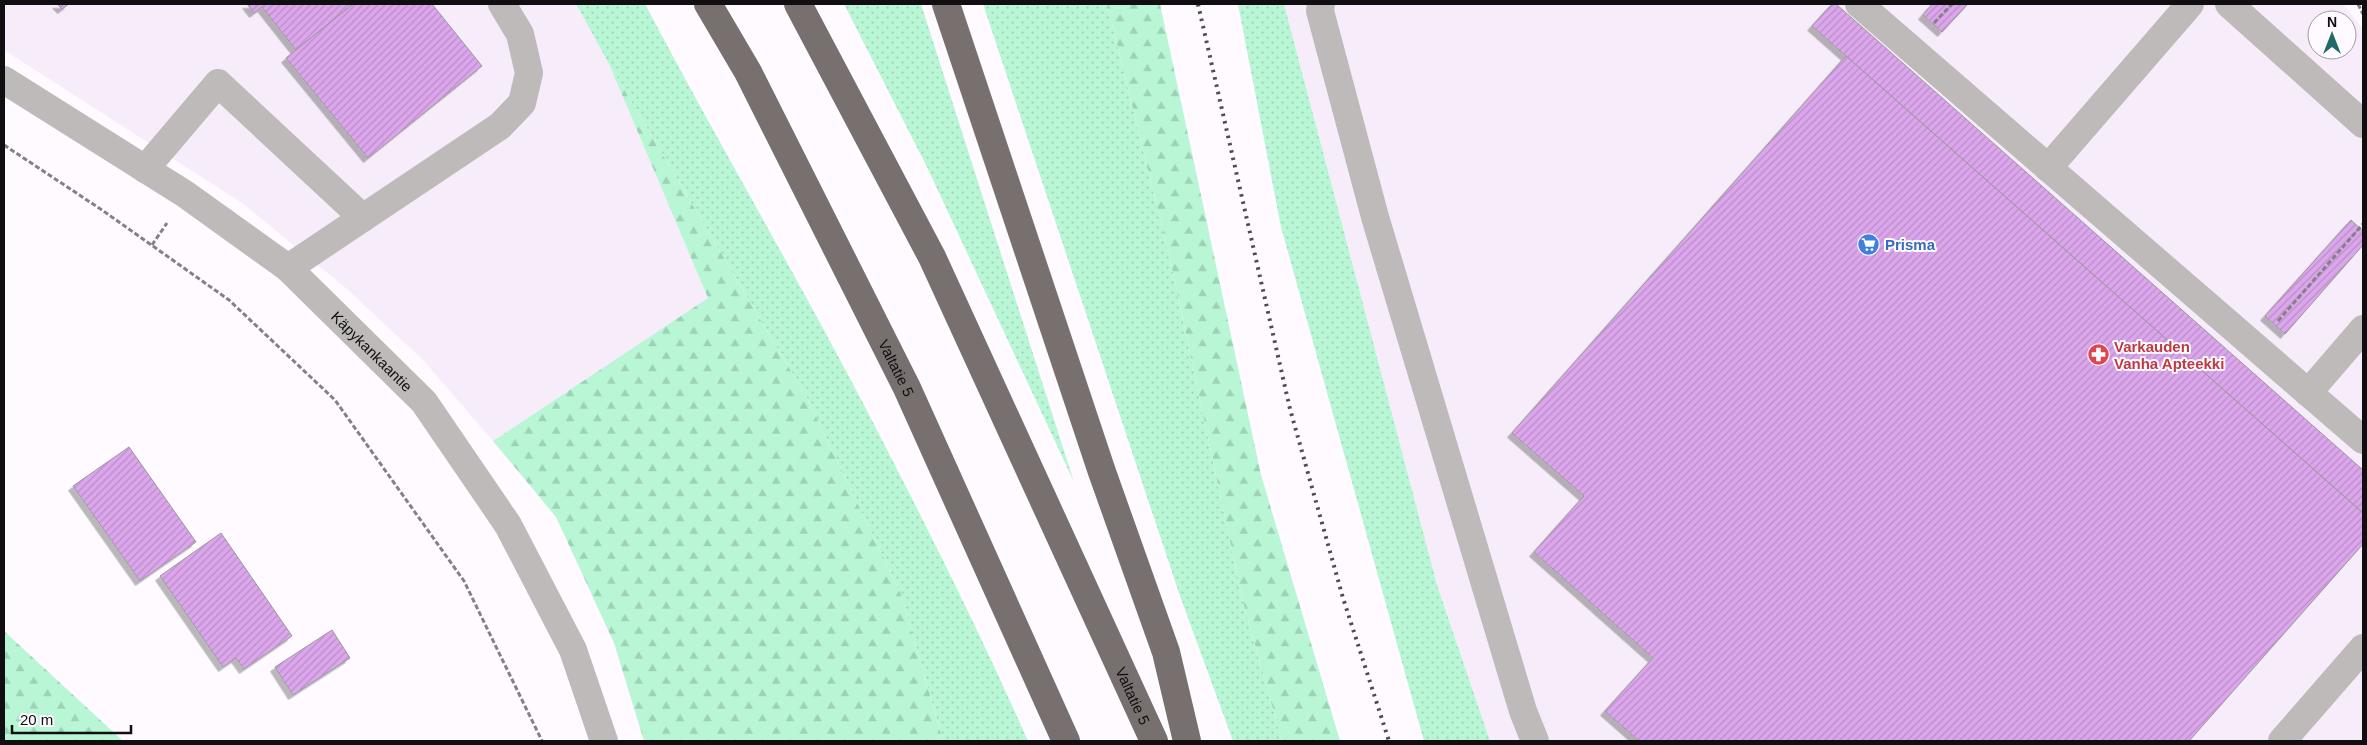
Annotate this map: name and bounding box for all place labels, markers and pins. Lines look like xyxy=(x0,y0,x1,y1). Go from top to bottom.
supermarket icon: Prisma xyxy=(1857,232,1881,256)
place label: Prisma xyxy=(1885,236,1936,253)
place label: Varkauden Vanha Apteekki xyxy=(2114,338,2224,372)
pharmacy icon: Varkauden Vanha Apteekki xyxy=(2086,343,2110,367)

